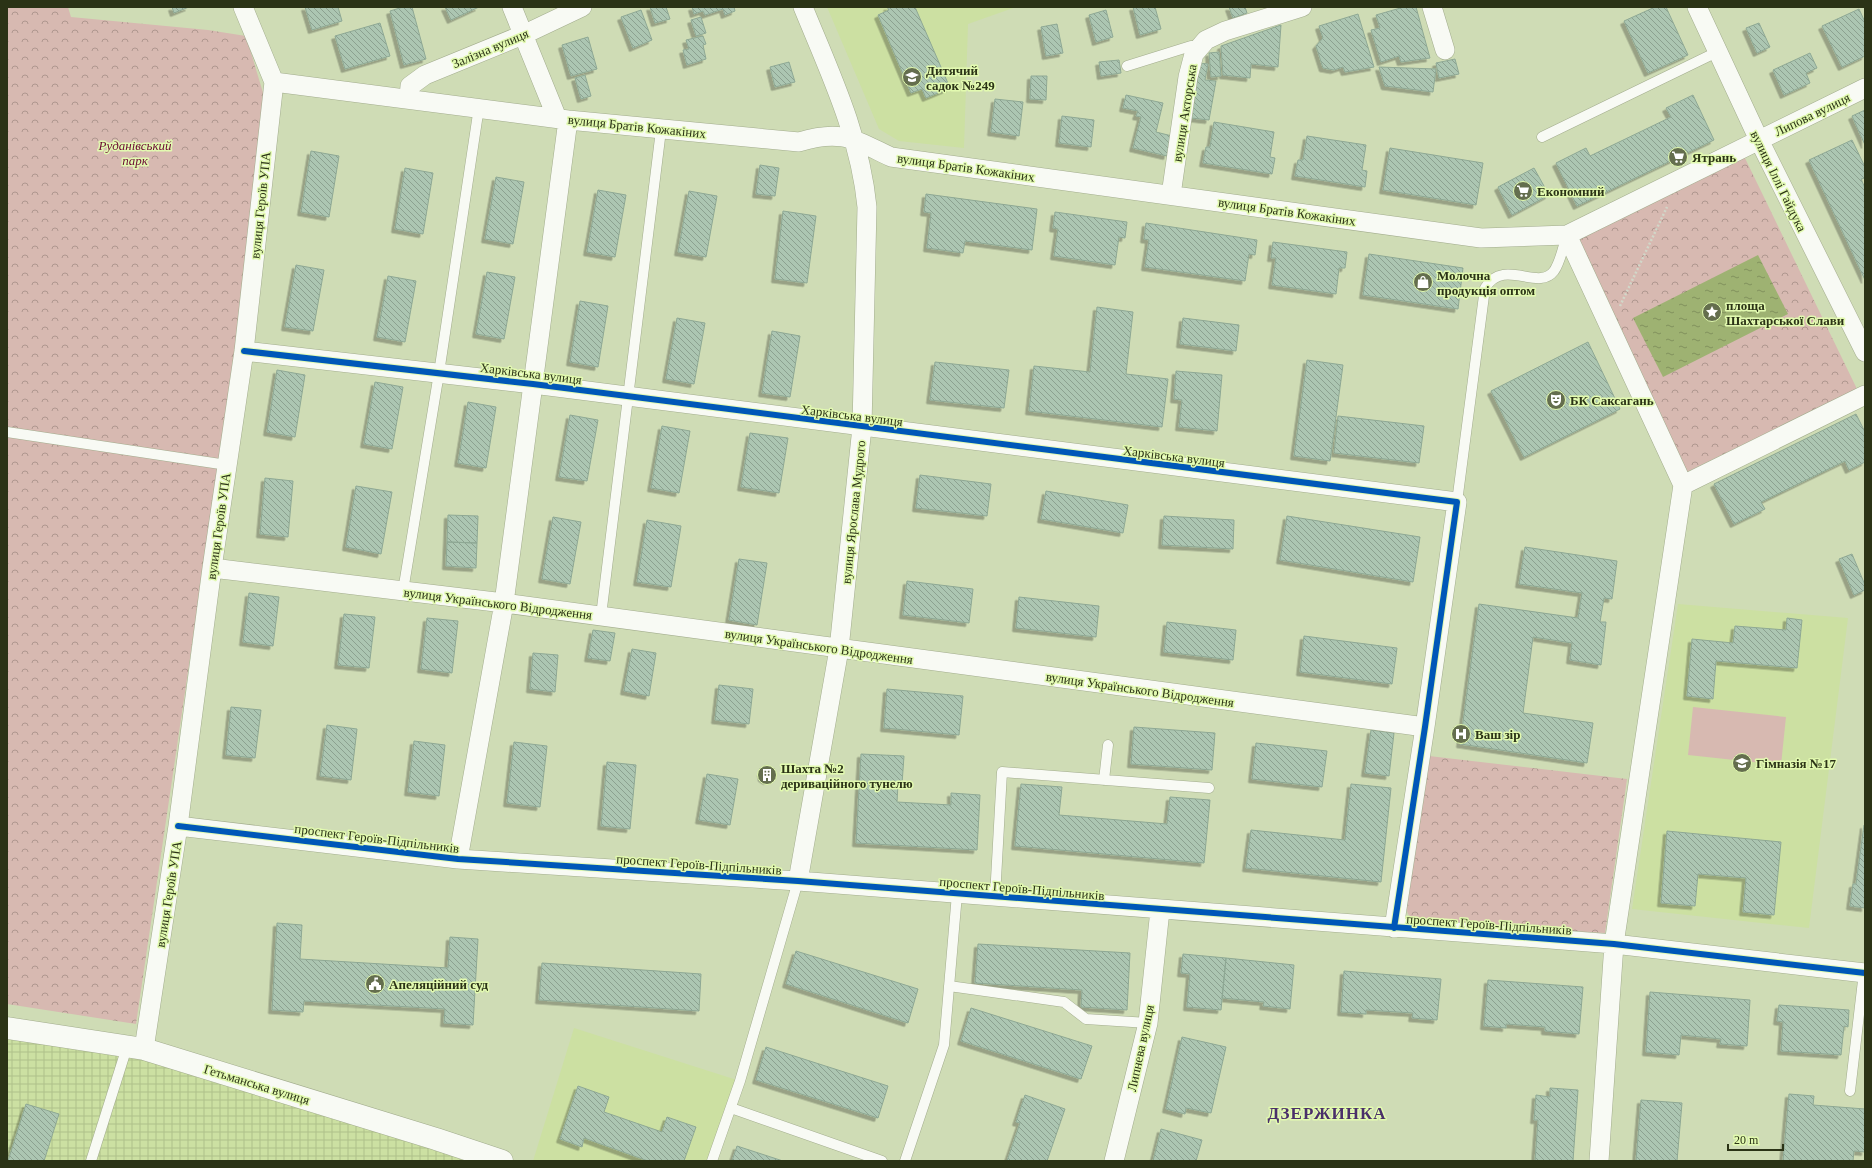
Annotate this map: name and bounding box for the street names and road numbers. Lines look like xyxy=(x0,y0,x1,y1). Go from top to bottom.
street label: Залізна вулиця xyxy=(450,26,531,71)
street label: вулиця Акторська xyxy=(1169,63,1200,163)
street label: Липова вулиця xyxy=(1772,90,1852,139)
street label: вулиця Братів Кожакіних xyxy=(567,112,707,141)
street label: вулиця Іллі Гайдука xyxy=(1748,128,1810,234)
street label: вулиця Героїв УПА xyxy=(247,150,274,259)
street label: вулиця Братів Кожакіних xyxy=(896,150,1036,185)
street label: вулиця Братів Кожакіних xyxy=(1217,194,1357,229)
street label: Харківська вулиця xyxy=(479,360,583,387)
street label: Харківська вулиця xyxy=(800,402,904,429)
street label: вулиця Ярослава Мудрого xyxy=(838,440,868,585)
street label: Харківська вулиця xyxy=(1122,443,1226,470)
street label: вулиця Героїв УПА xyxy=(204,471,233,580)
street label: вулиця Українського Відродження xyxy=(403,584,593,623)
street label: вулиця Українського Відродження xyxy=(724,626,914,667)
street label: вулиця Українського Відродження xyxy=(1045,669,1235,710)
street label: проспект Героїв-Підпільників xyxy=(294,821,460,856)
street label: вулиця Героїв УПА xyxy=(153,839,184,948)
street label: проспект Героїв-Підпільників xyxy=(616,851,782,878)
street label: проспект Героїв-Підпільників xyxy=(939,874,1105,903)
street label: проспект Героїв-Підпільників xyxy=(1406,911,1572,938)
street label: Липнева вулиця xyxy=(1124,1003,1157,1093)
street label: Гетьманська вулиця xyxy=(202,1061,311,1108)

